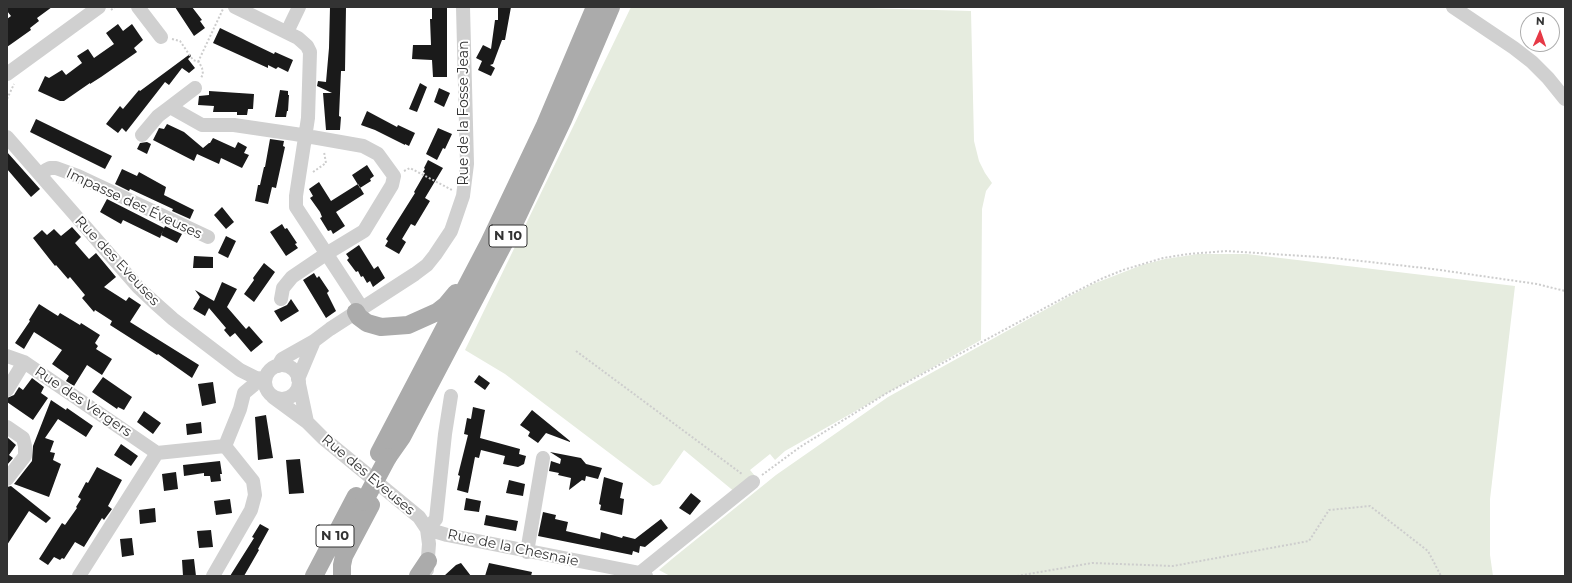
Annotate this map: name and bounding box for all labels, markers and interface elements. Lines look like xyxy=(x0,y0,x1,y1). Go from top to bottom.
north arrow xyxy=(1520,12,1560,52)
text: N xyxy=(1536,14,1545,28)
street label: Rue de la Fosse Jean xyxy=(456,40,472,186)
street label: Impasse des Éveuses xyxy=(64,165,204,243)
street label: Rue des Eveuses xyxy=(71,213,163,309)
road number: N 10 xyxy=(489,225,527,247)
street label: Rue des Vergers xyxy=(31,363,135,441)
street label: Rue des Eveuses xyxy=(318,431,418,519)
road number: N 10 xyxy=(316,525,354,547)
street label: Rue de la Chesnaie xyxy=(446,526,580,570)

